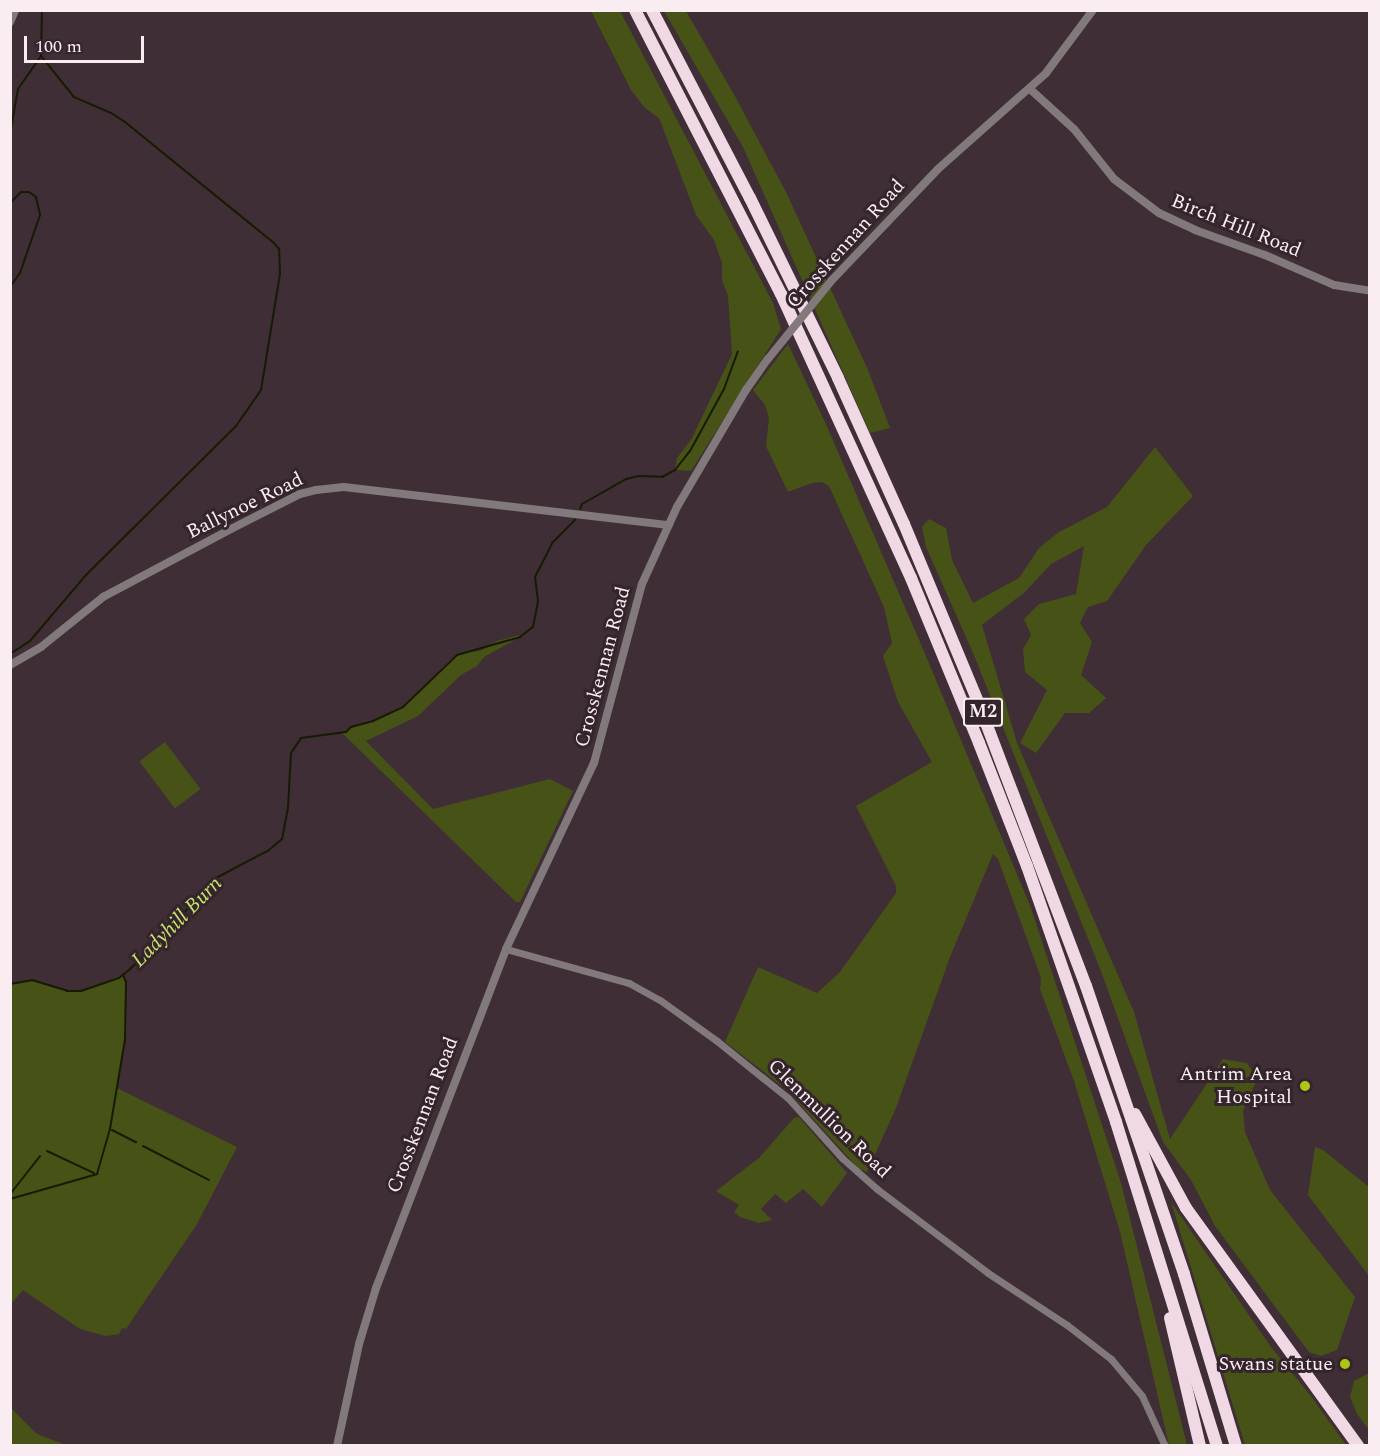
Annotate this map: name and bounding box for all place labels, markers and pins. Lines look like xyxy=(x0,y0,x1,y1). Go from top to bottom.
place label: Antrim Area Hospital xyxy=(1179,1062,1292,1109)
marker: Antrim Area Hospital xyxy=(1296,1077,1314,1095)
place label: Swans statue xyxy=(1219,1352,1333,1376)
marker: Swans statue xyxy=(1338,1357,1352,1371)

